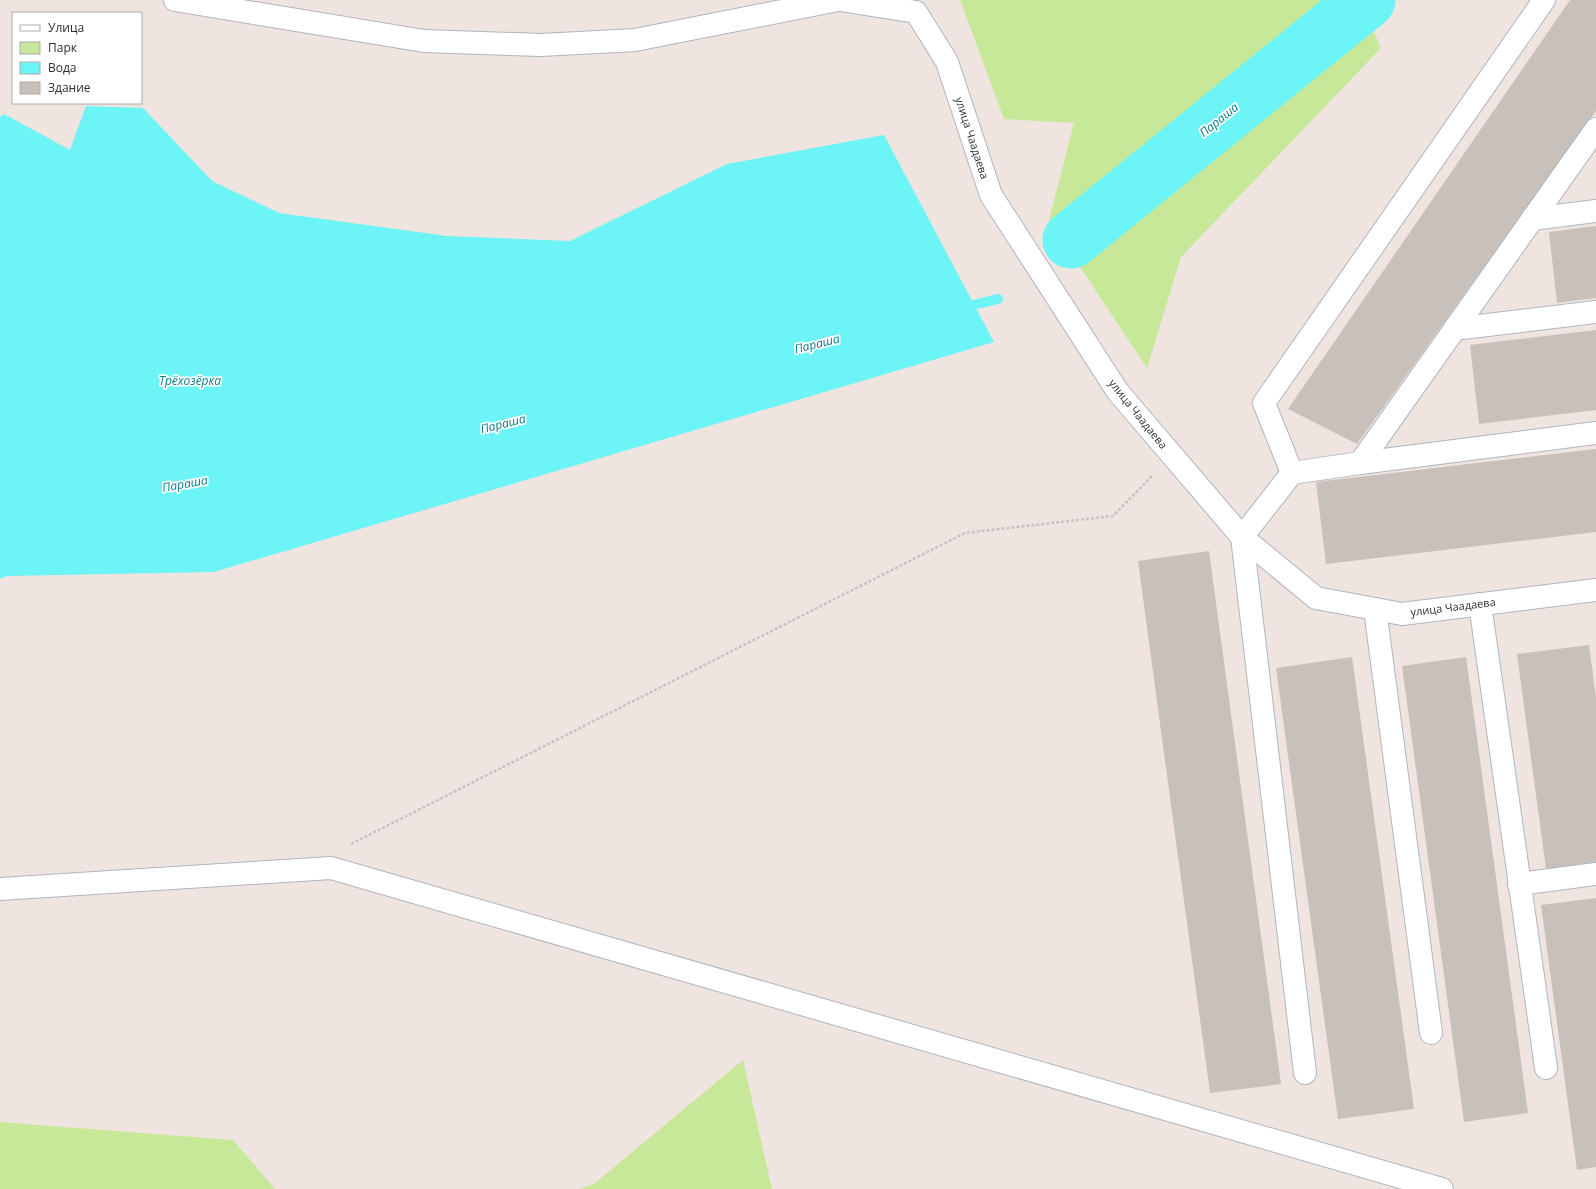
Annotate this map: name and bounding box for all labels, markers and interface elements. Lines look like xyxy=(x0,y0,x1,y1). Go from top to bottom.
legend xyxy=(12,12,142,104)
text: Улица xyxy=(48,19,84,36)
text: Парк xyxy=(48,39,78,56)
text: Вода xyxy=(48,59,77,76)
text: Здание xyxy=(48,79,91,96)
street label: улица Чаадаева xyxy=(952,95,993,181)
water label: Параша xyxy=(1196,98,1242,141)
water label: Параша xyxy=(793,330,841,357)
water label: Трёхозёрка xyxy=(159,372,221,389)
street label: улица Чаадаева xyxy=(1106,376,1171,452)
water label: Параша xyxy=(479,410,527,437)
water label: Параша xyxy=(161,471,209,496)
street label: улица Чаадаева xyxy=(1410,594,1496,619)

